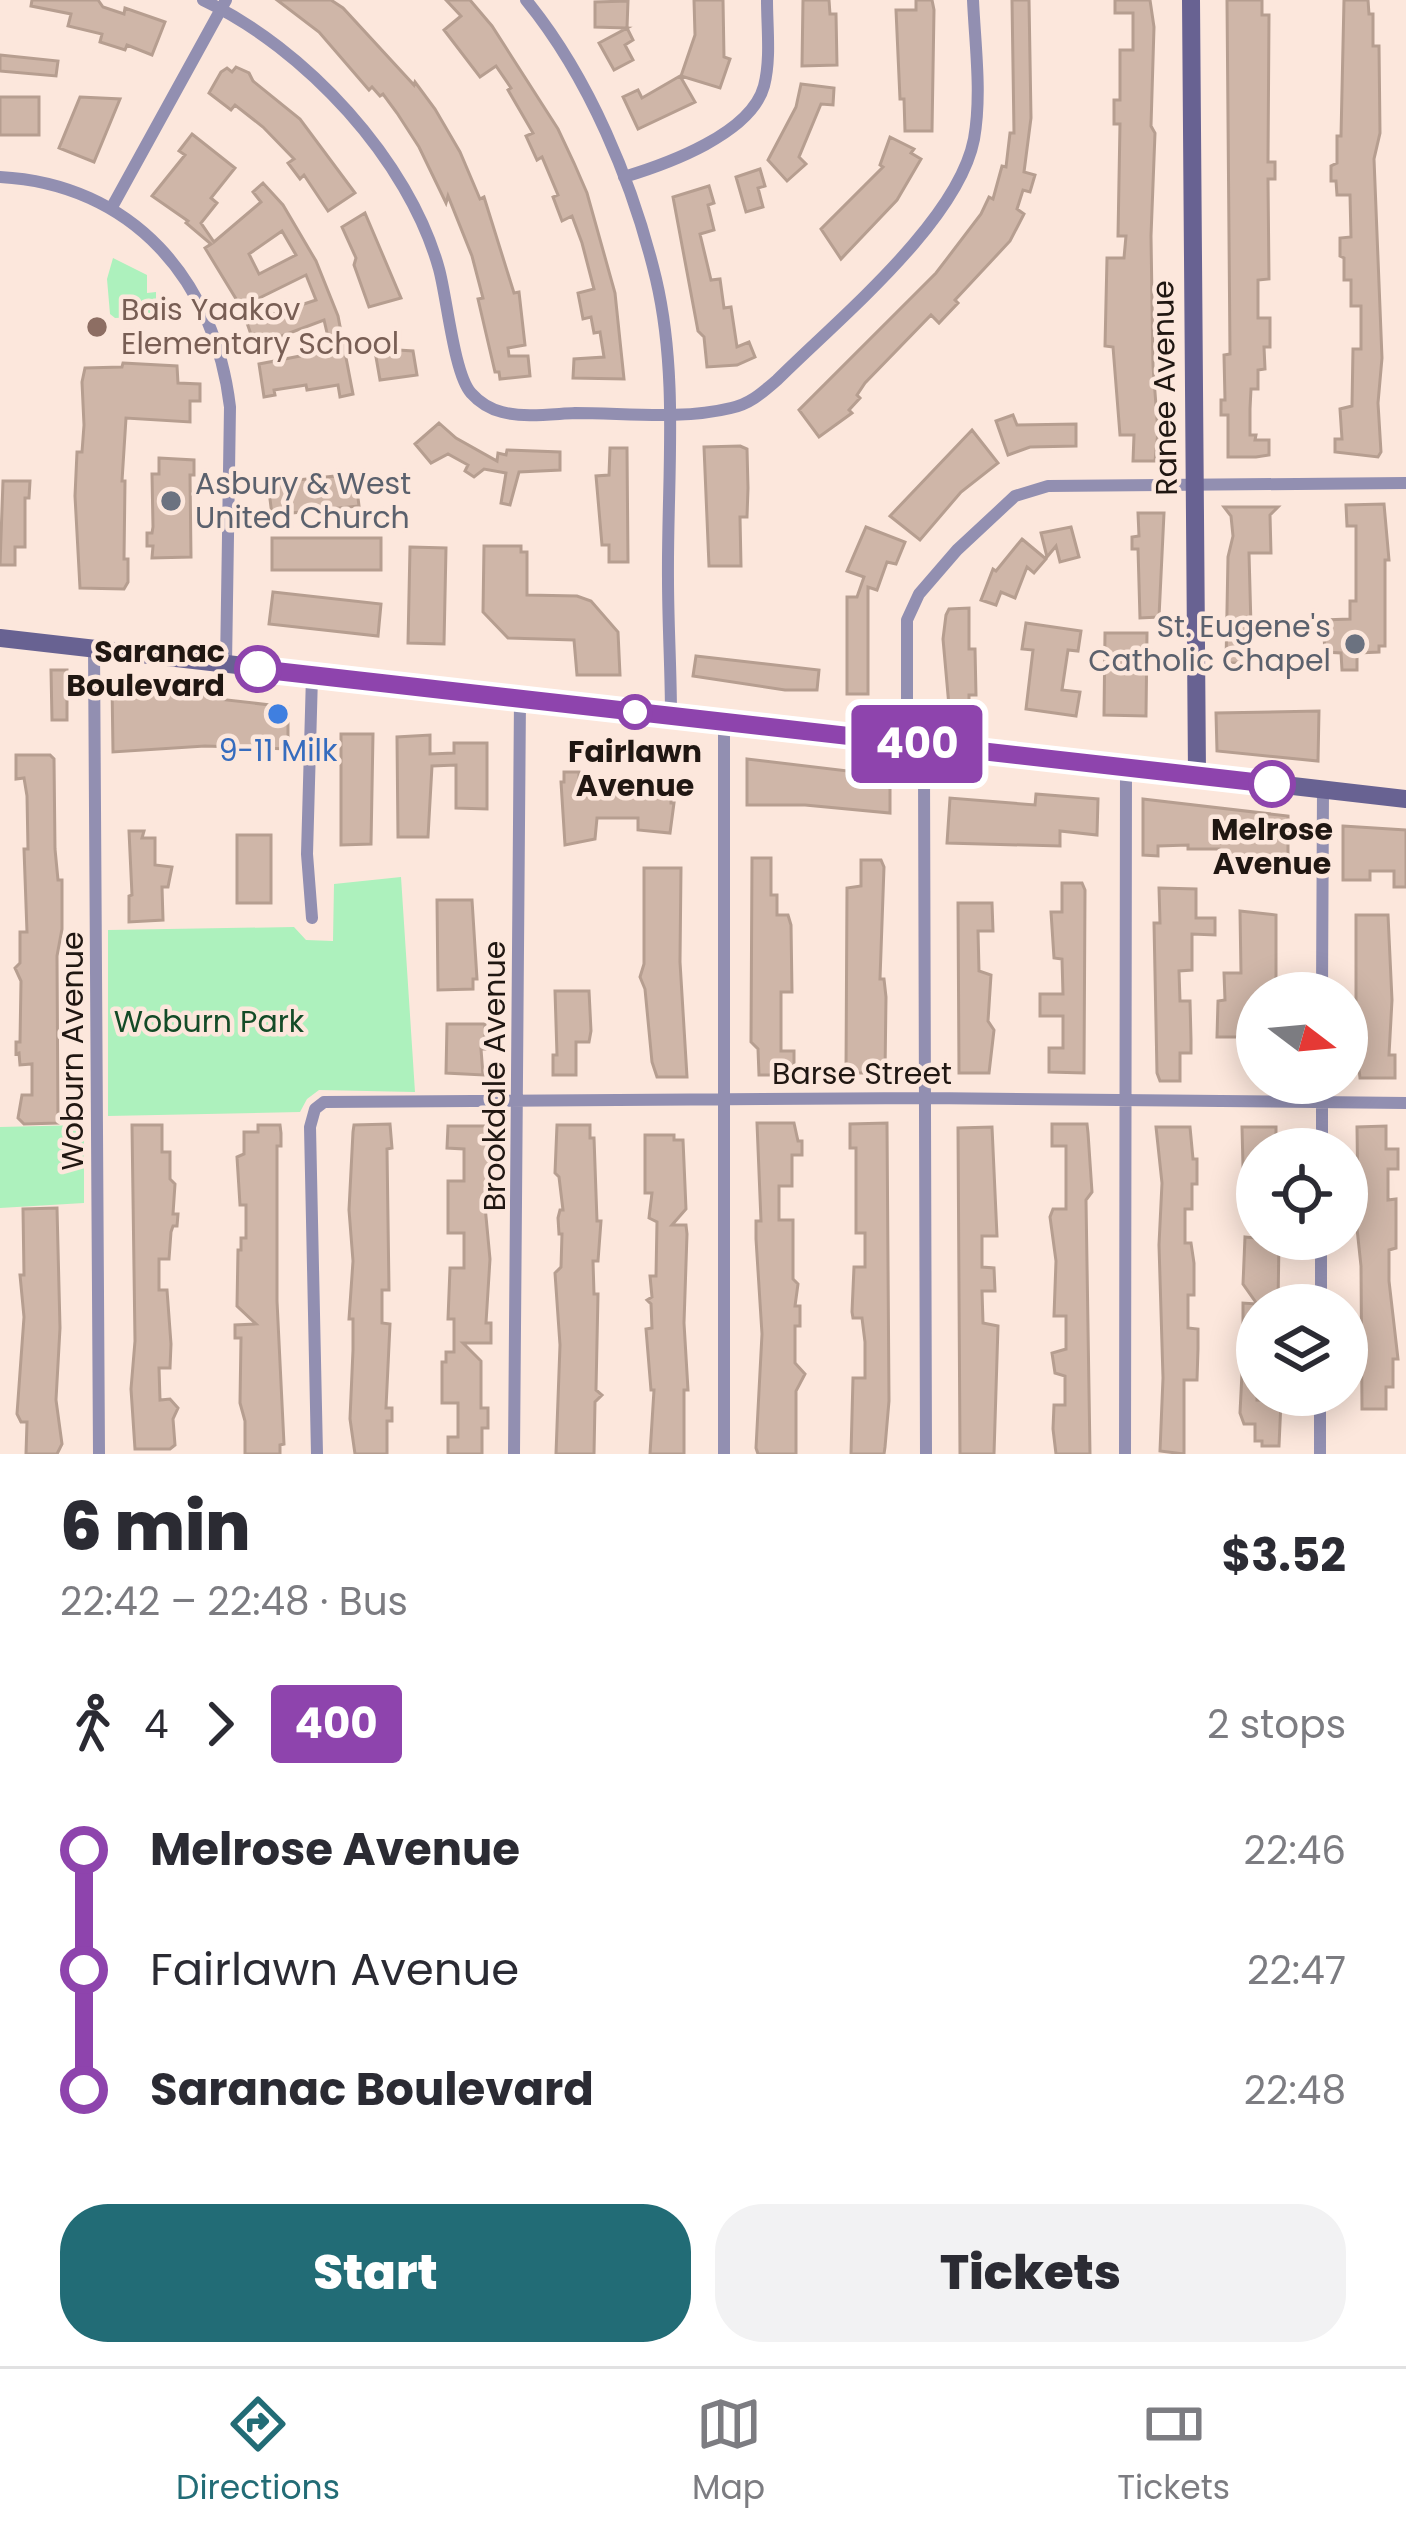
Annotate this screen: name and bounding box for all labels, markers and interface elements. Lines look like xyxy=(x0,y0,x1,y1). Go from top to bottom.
street label: Ranee Avenue xyxy=(1141,280,1188,496)
place label: Bais Yaakov Elementary School xyxy=(121,288,399,365)
marker: Bais Yaakov Elementary School xyxy=(84,314,110,340)
place label: Asbury & West United Church xyxy=(195,462,411,539)
marker: Asbury & West United Church xyxy=(158,488,184,514)
place label: St. Eugene's Catholic Chapel xyxy=(1088,605,1331,682)
place label: Saranac Boulevard xyxy=(66,630,225,707)
marker: St. Eugene's Catholic Chapel xyxy=(1342,631,1368,657)
marker: Saranac Boulevard xyxy=(236,647,280,691)
marker: Fairlawn Avenue xyxy=(619,696,651,728)
marker: 9-11 Milk xyxy=(265,701,291,727)
line badge: 400 xyxy=(848,705,986,783)
text: 400 xyxy=(875,714,959,773)
place label: 9-11 Milk xyxy=(219,729,338,772)
place label: Fairlawn Avenue xyxy=(568,730,702,807)
marker: Melrose Avenue xyxy=(1250,762,1294,806)
place label: Melrose Avenue xyxy=(1211,808,1333,885)
street label: Woburn Avenue xyxy=(51,931,94,1171)
street label: Brookdale Avenue xyxy=(473,941,516,1211)
north arrow xyxy=(1236,972,1368,1104)
map controls xyxy=(1236,972,1368,1416)
park label: Woburn Park xyxy=(114,1000,305,1043)
street label: Barse Street xyxy=(772,1052,952,1095)
button: locate xyxy=(1236,1128,1368,1260)
button: layers xyxy=(1236,1284,1368,1416)
text: 6 min xyxy=(60,1481,251,1573)
text: $3.52 xyxy=(1222,1524,1346,1587)
text: 22:42 – 22:48 · Bus xyxy=(60,1574,408,1629)
icon: walk xyxy=(60,1691,126,1757)
icon: forward xyxy=(187,1691,253,1757)
text: 400 xyxy=(295,1694,378,1753)
text: 4 xyxy=(144,1697,169,1752)
text: 2 stops xyxy=(1207,1697,1346,1752)
text: Melrose Avenue xyxy=(150,1818,520,1881)
text: 22:46 xyxy=(1244,1823,1346,1878)
text: Fairlawn Avenue xyxy=(150,1938,519,2001)
text: 22:47 xyxy=(1247,1943,1346,1998)
text: Saranac Boulevard xyxy=(150,2058,594,2121)
text: 22:48 xyxy=(1244,2063,1346,2118)
button: Start xyxy=(60,2204,691,2342)
button: Tickets xyxy=(715,2204,1346,2342)
tab: Directions xyxy=(176,2391,340,2513)
tab: Map xyxy=(692,2391,765,2513)
tab: Tickets xyxy=(1117,2391,1230,2513)

